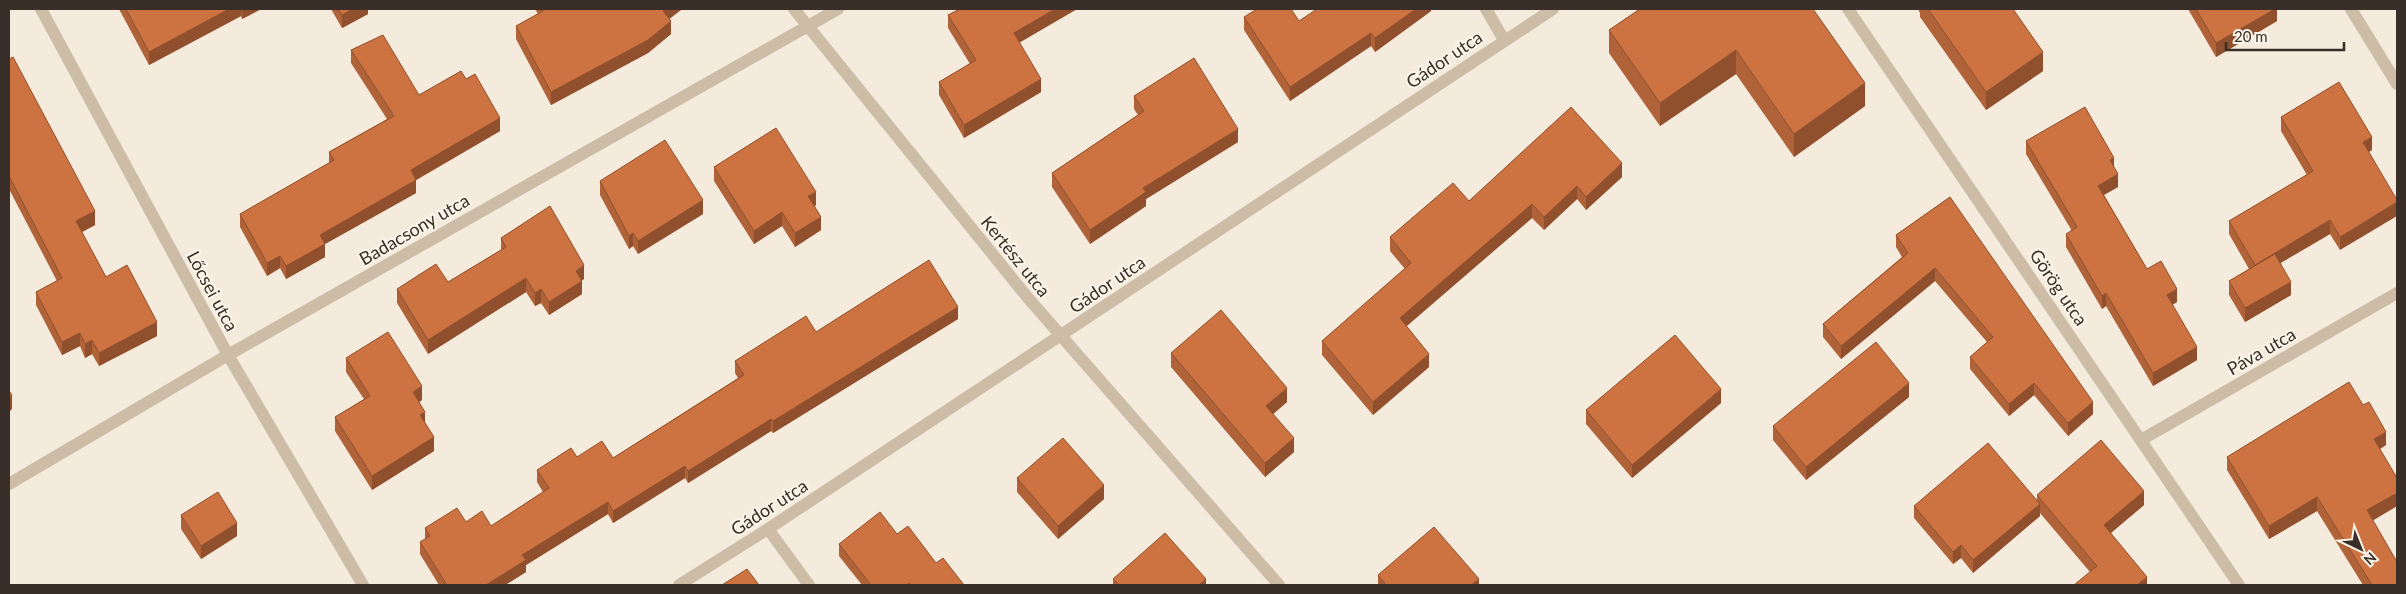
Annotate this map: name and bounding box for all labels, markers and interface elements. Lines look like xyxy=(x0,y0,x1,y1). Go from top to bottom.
scale bar xyxy=(2226,20,2344,52)
street label: Gádor utca xyxy=(1402,26,1486,92)
text: 20 m xyxy=(2234,27,2268,45)
street label: Badacsony utca xyxy=(355,189,473,269)
street label: Kertész utca xyxy=(977,211,1055,301)
street label: Görög utca xyxy=(2025,245,2093,329)
street label: Lőcsei utca xyxy=(183,247,243,335)
street label: Gádor utca xyxy=(1065,251,1149,317)
street label: Páva utca xyxy=(2223,322,2299,380)
street label: Gádor utca xyxy=(726,474,812,540)
north arrow xyxy=(2336,524,2386,574)
text: N xyxy=(2360,549,2380,569)

